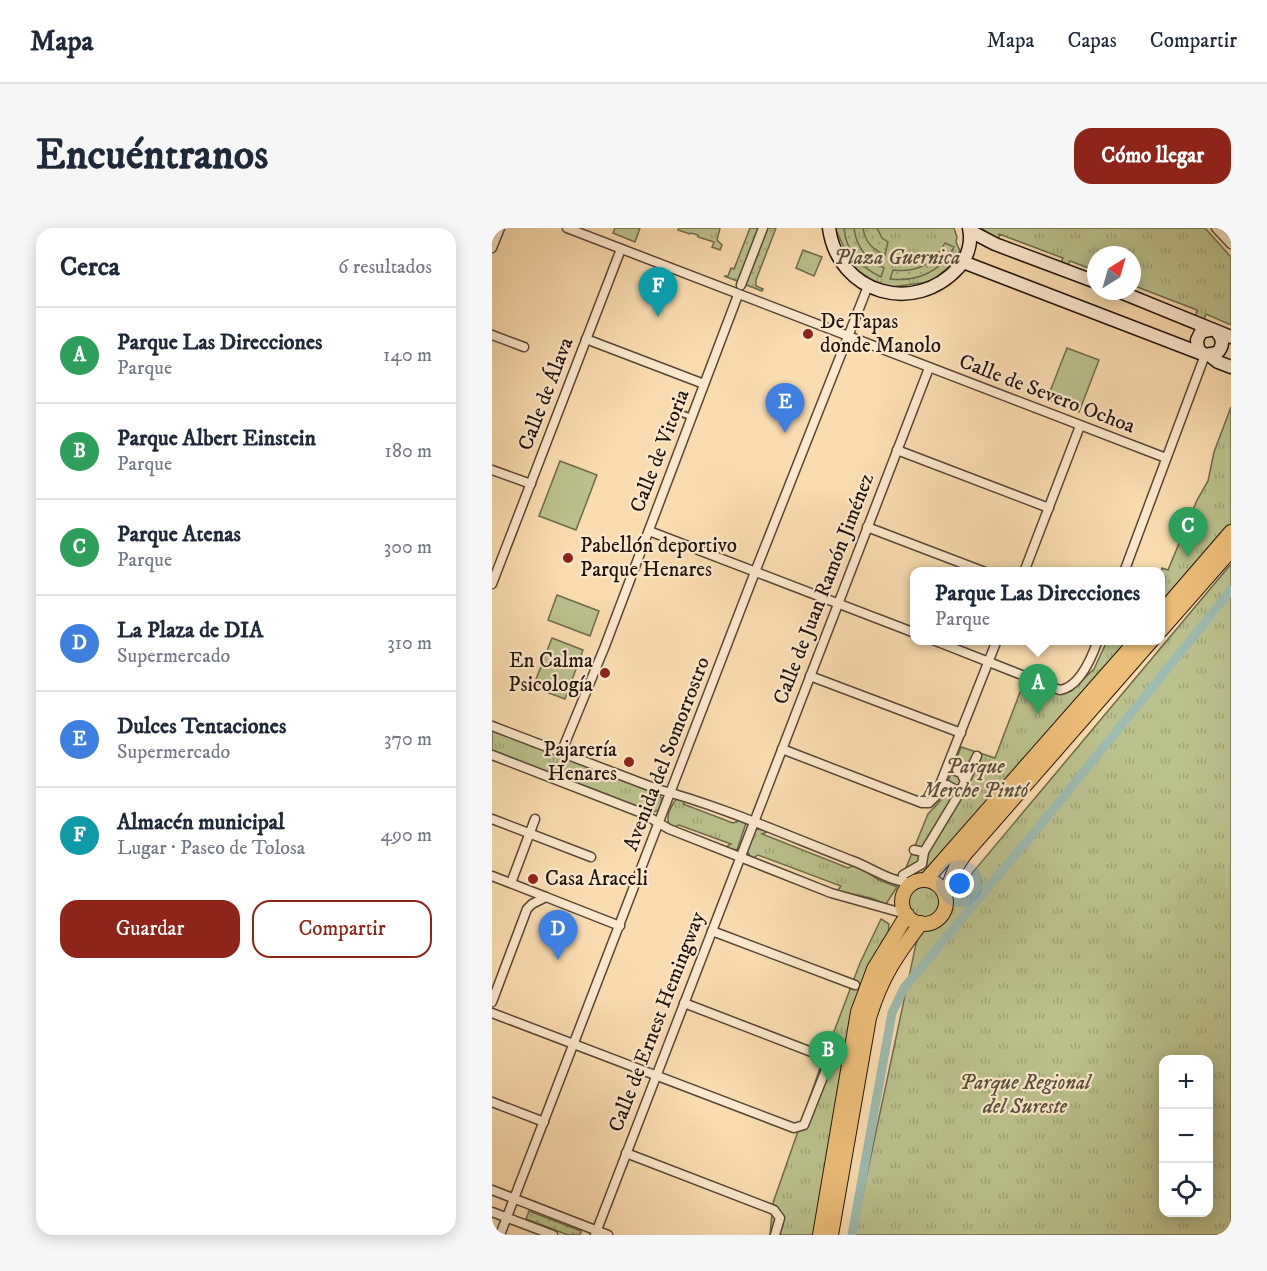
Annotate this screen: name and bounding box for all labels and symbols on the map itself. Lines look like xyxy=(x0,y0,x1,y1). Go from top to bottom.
park label: Plaza Guernica xyxy=(834,245,960,271)
north arrow xyxy=(1087,246,1141,300)
pin: F xyxy=(638,268,678,317)
place label: De Tapas donde Manolo xyxy=(820,309,941,359)
marker: De Tapas donde Manolo xyxy=(801,327,815,341)
street label: Calle de Álava xyxy=(511,333,579,454)
street label: Calle de Severo Ochoa xyxy=(955,348,1139,440)
pin: E xyxy=(766,384,804,433)
street label: Calle de Vitoria xyxy=(625,386,695,516)
street label: Calle de Juan Ramón Jiménez xyxy=(768,470,880,708)
pin: C xyxy=(1168,508,1208,557)
place label: Pabellón deportivo Parque Henares xyxy=(580,533,737,583)
marker: Pabellón deportivo Parque Henares xyxy=(561,551,575,565)
place label: En Calma Psicología xyxy=(508,648,593,698)
street label: Avenida del Somorrostro xyxy=(618,653,716,855)
pin: A xyxy=(1018,664,1058,714)
marker: En Calma Psicología xyxy=(598,666,612,680)
place label: Pajarería Henares xyxy=(543,737,617,787)
park label: Parque Merche Pintó xyxy=(920,754,1031,804)
marker: Pajarería Henares xyxy=(622,755,636,769)
place label: Casa Araceli xyxy=(545,866,648,892)
your location xyxy=(945,869,974,898)
marker: Casa Araceli xyxy=(526,872,540,886)
street label: Calle de Ernest Hemingway xyxy=(603,907,711,1136)
pin: D xyxy=(538,910,578,960)
pin: B xyxy=(808,1032,848,1081)
park label: Parque Regional del Sureste xyxy=(960,1070,1093,1120)

